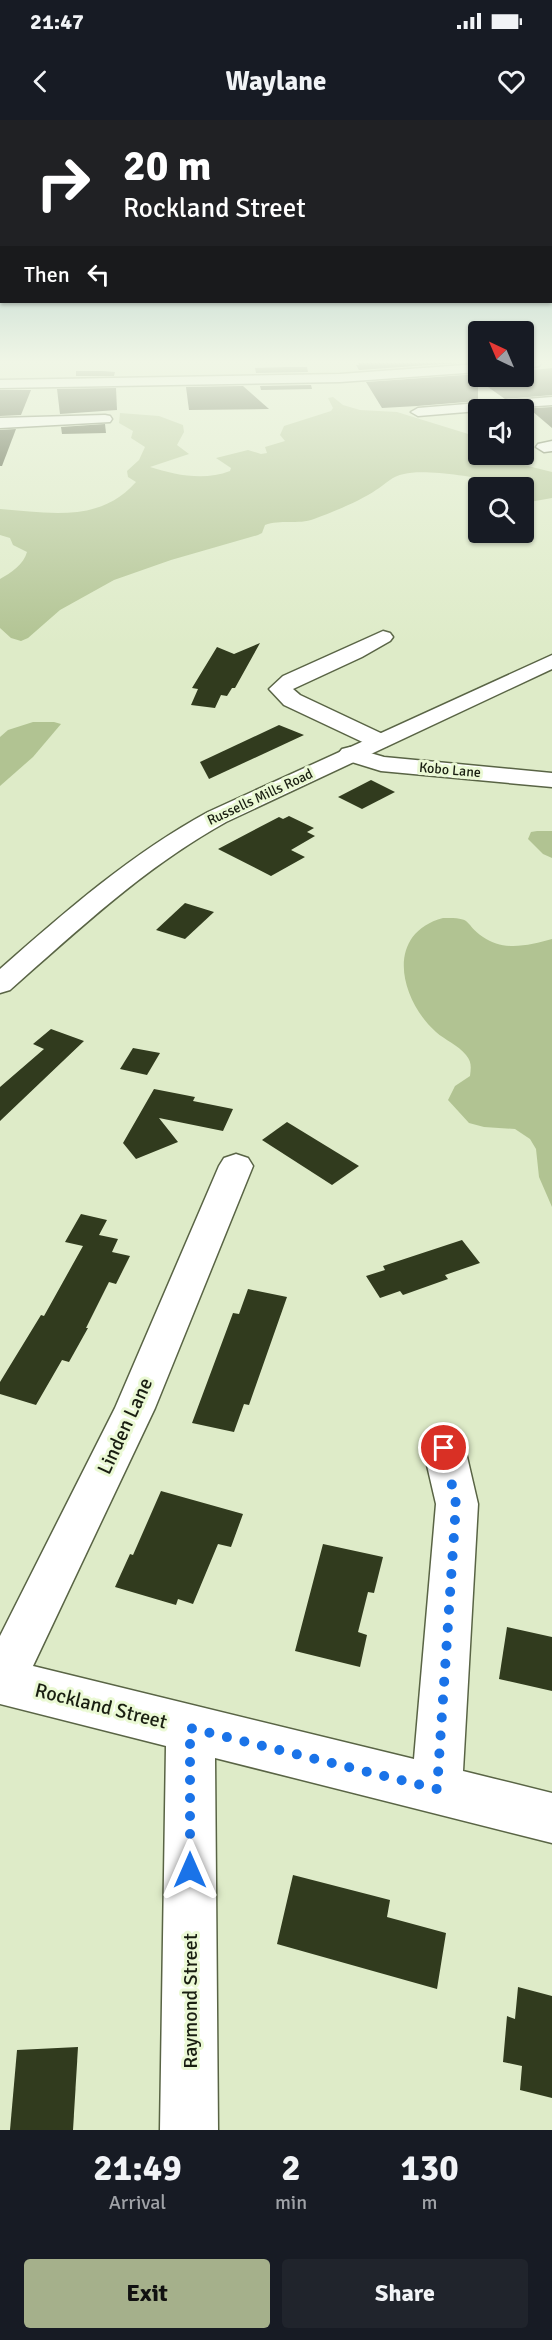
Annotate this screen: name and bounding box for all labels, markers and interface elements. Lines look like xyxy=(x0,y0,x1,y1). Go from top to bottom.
text: 21:47 xyxy=(30,8,84,35)
icon: back xyxy=(24,65,57,98)
text: Waylane xyxy=(225,65,327,98)
icon: heart xyxy=(495,65,528,98)
text: 20 m xyxy=(123,141,212,192)
icon: right xyxy=(24,144,102,222)
text: Rockland Street xyxy=(123,192,306,225)
icon: left xyxy=(82,258,115,291)
text: Then xyxy=(24,261,70,288)
north arrow xyxy=(468,321,534,387)
map controls xyxy=(468,321,534,543)
button: sound xyxy=(468,399,534,465)
button: search xyxy=(468,477,534,543)
street label: Kobo Lane xyxy=(418,759,482,781)
street label: Russells Mills Road xyxy=(204,765,316,829)
street label: Linden Lane xyxy=(92,1374,158,1478)
pin xyxy=(418,1422,469,1473)
icon: arrive xyxy=(427,1431,460,1464)
street label: Rockland Street xyxy=(32,1677,170,1735)
position arrow xyxy=(158,1838,222,1902)
street label: Raymond Street xyxy=(178,1933,203,2069)
text: 21:49 xyxy=(93,2146,182,2191)
text: 2 xyxy=(281,2146,301,2191)
text: 130 xyxy=(400,2146,459,2191)
text: Arrival xyxy=(109,2190,166,2215)
text: min xyxy=(275,2190,307,2215)
text: m xyxy=(422,2190,438,2215)
button: Exit xyxy=(24,2259,270,2328)
button: Share xyxy=(282,2259,528,2328)

